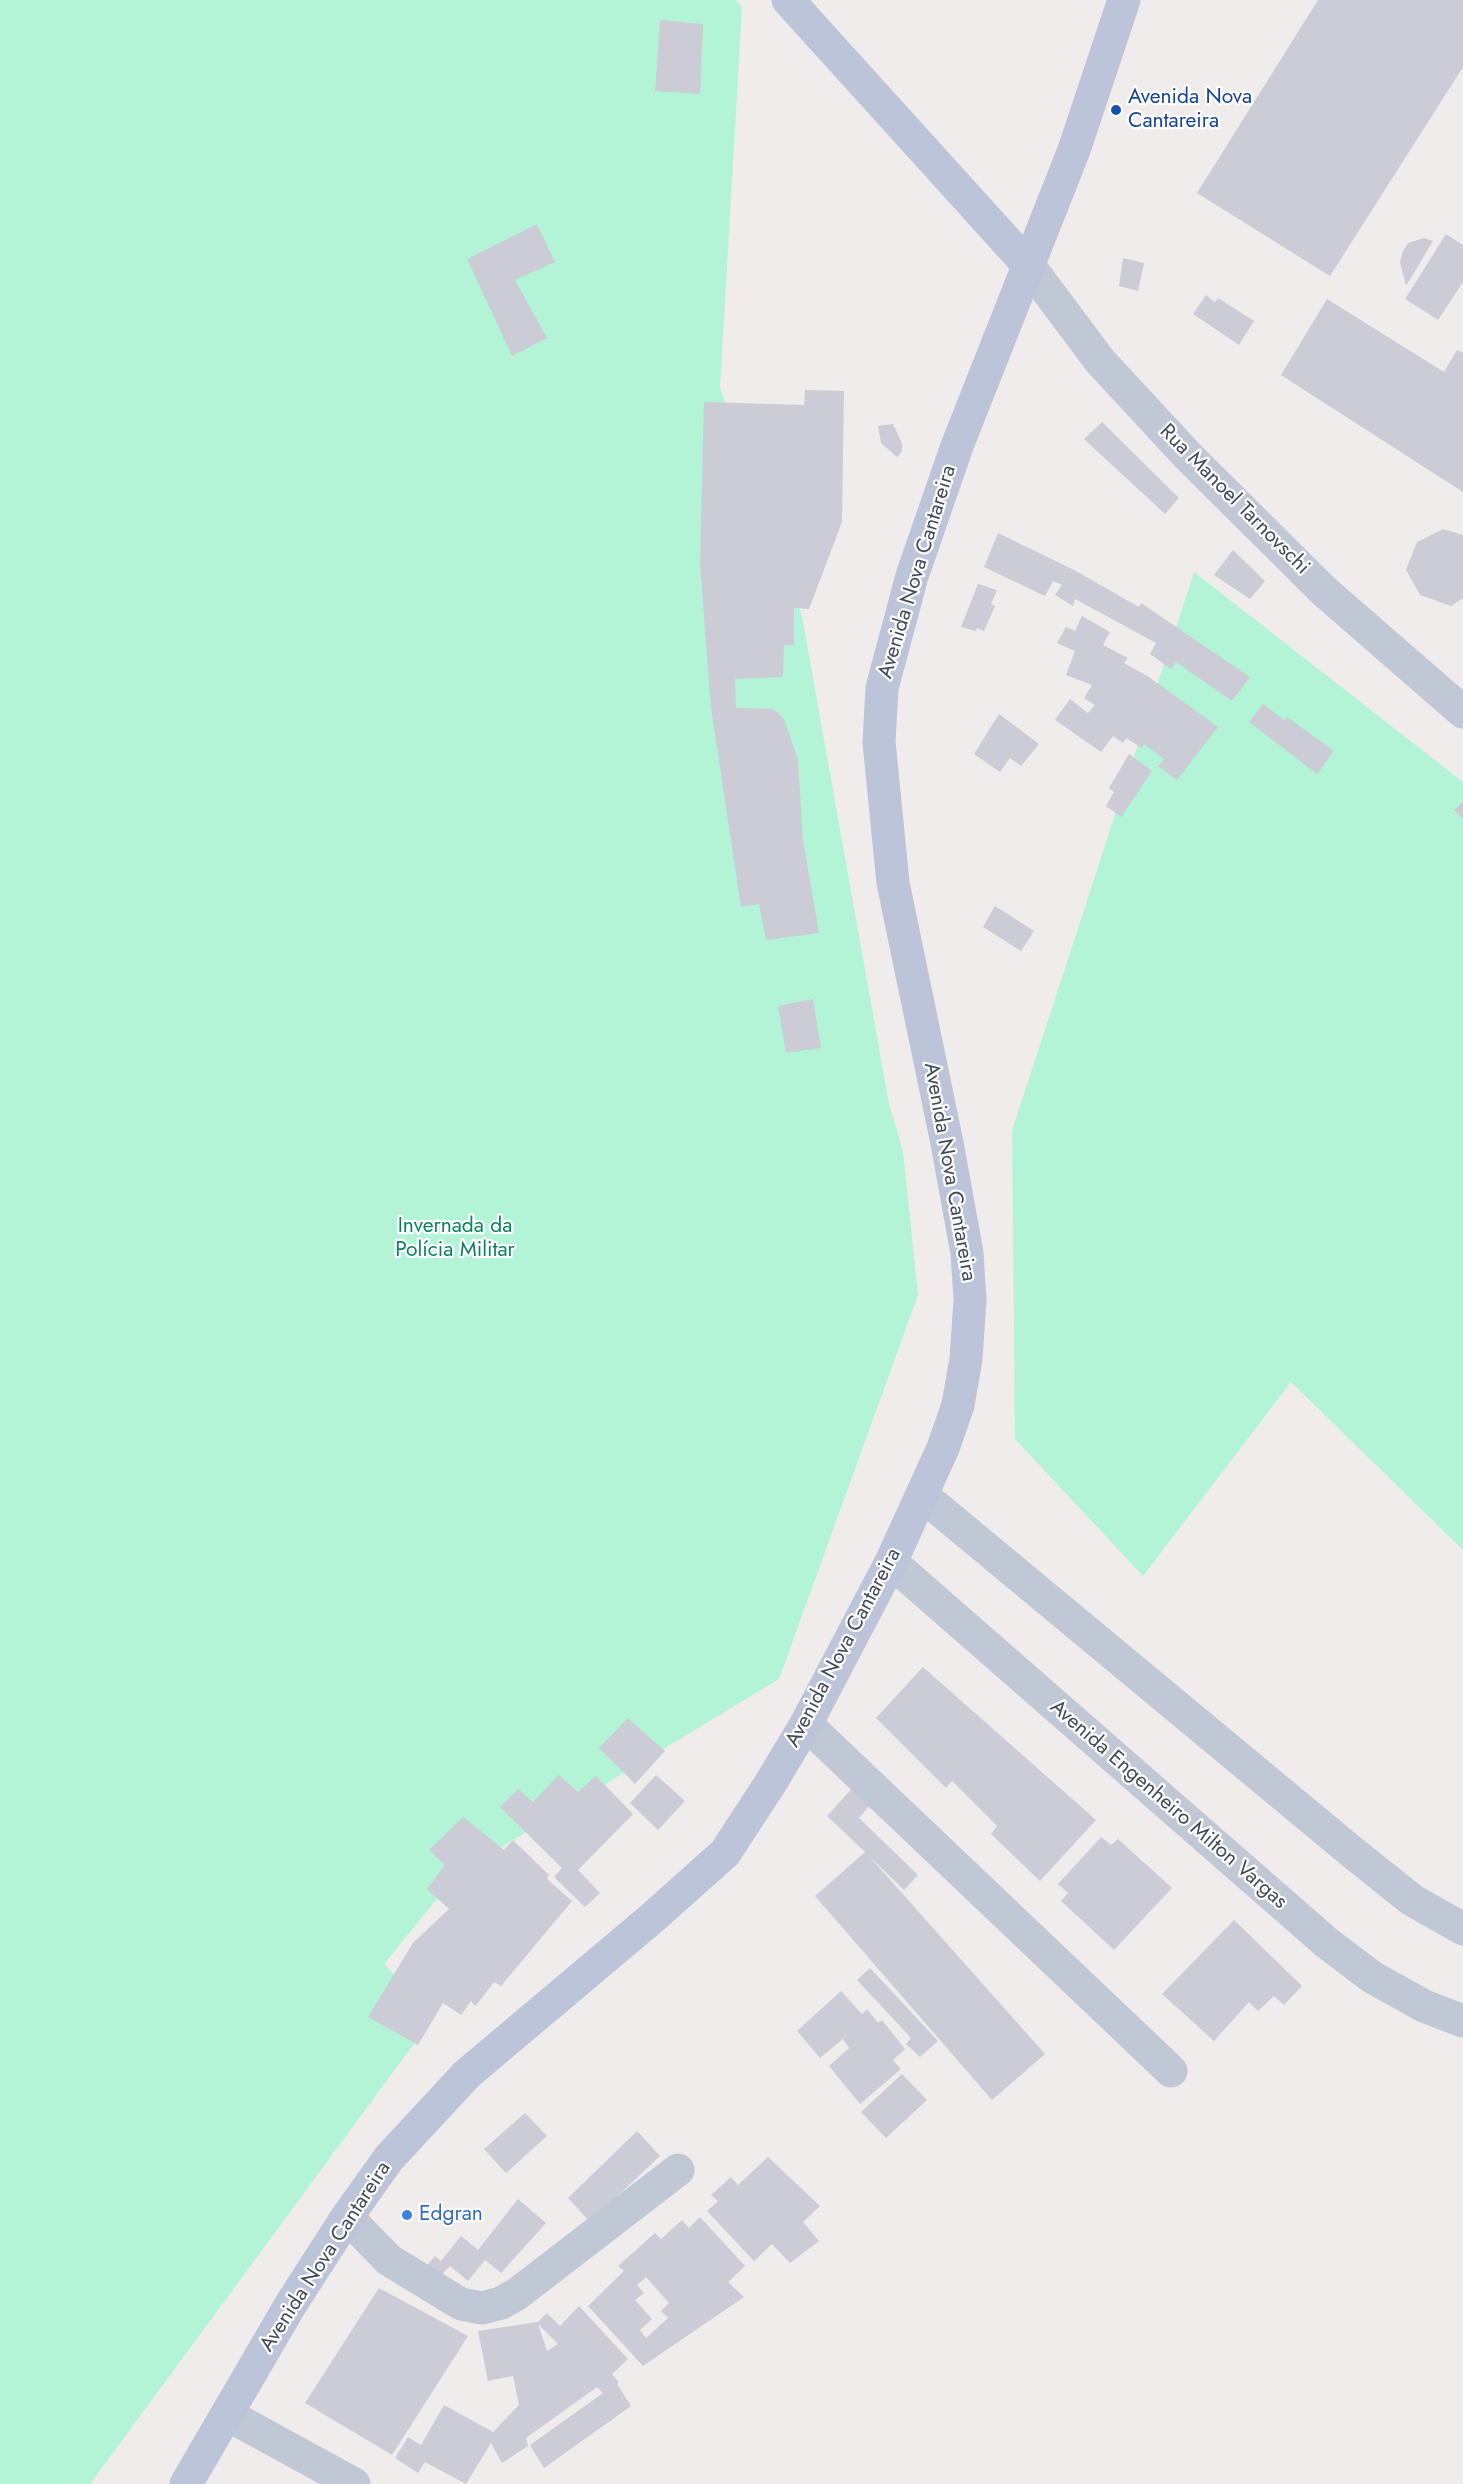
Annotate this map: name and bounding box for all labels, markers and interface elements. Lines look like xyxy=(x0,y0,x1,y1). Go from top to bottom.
place label: Avenida Nova Cantareira xyxy=(1128,85,1252,135)
marker: Avenida Nova Cantareira xyxy=(1109,103,1123,117)
street label: Rua Manoel Tarnovschi xyxy=(1154,420,1314,580)
street label: Avenida Nova Cantareira xyxy=(874,462,962,682)
street label: Avenida Nova Cantareira xyxy=(917,1061,981,1283)
park label: Invernada da Polícia Militar xyxy=(395,1214,515,1264)
street label: Avenida Nova Cantareira xyxy=(781,1544,907,1752)
street label: Avenida Engenheiro Milton Vargas xyxy=(1044,1695,1292,1915)
street label: Avenida Nova Cantareira xyxy=(255,2157,397,2357)
place label: Edgran xyxy=(419,2202,483,2228)
marker: Edgran xyxy=(400,2208,414,2222)

